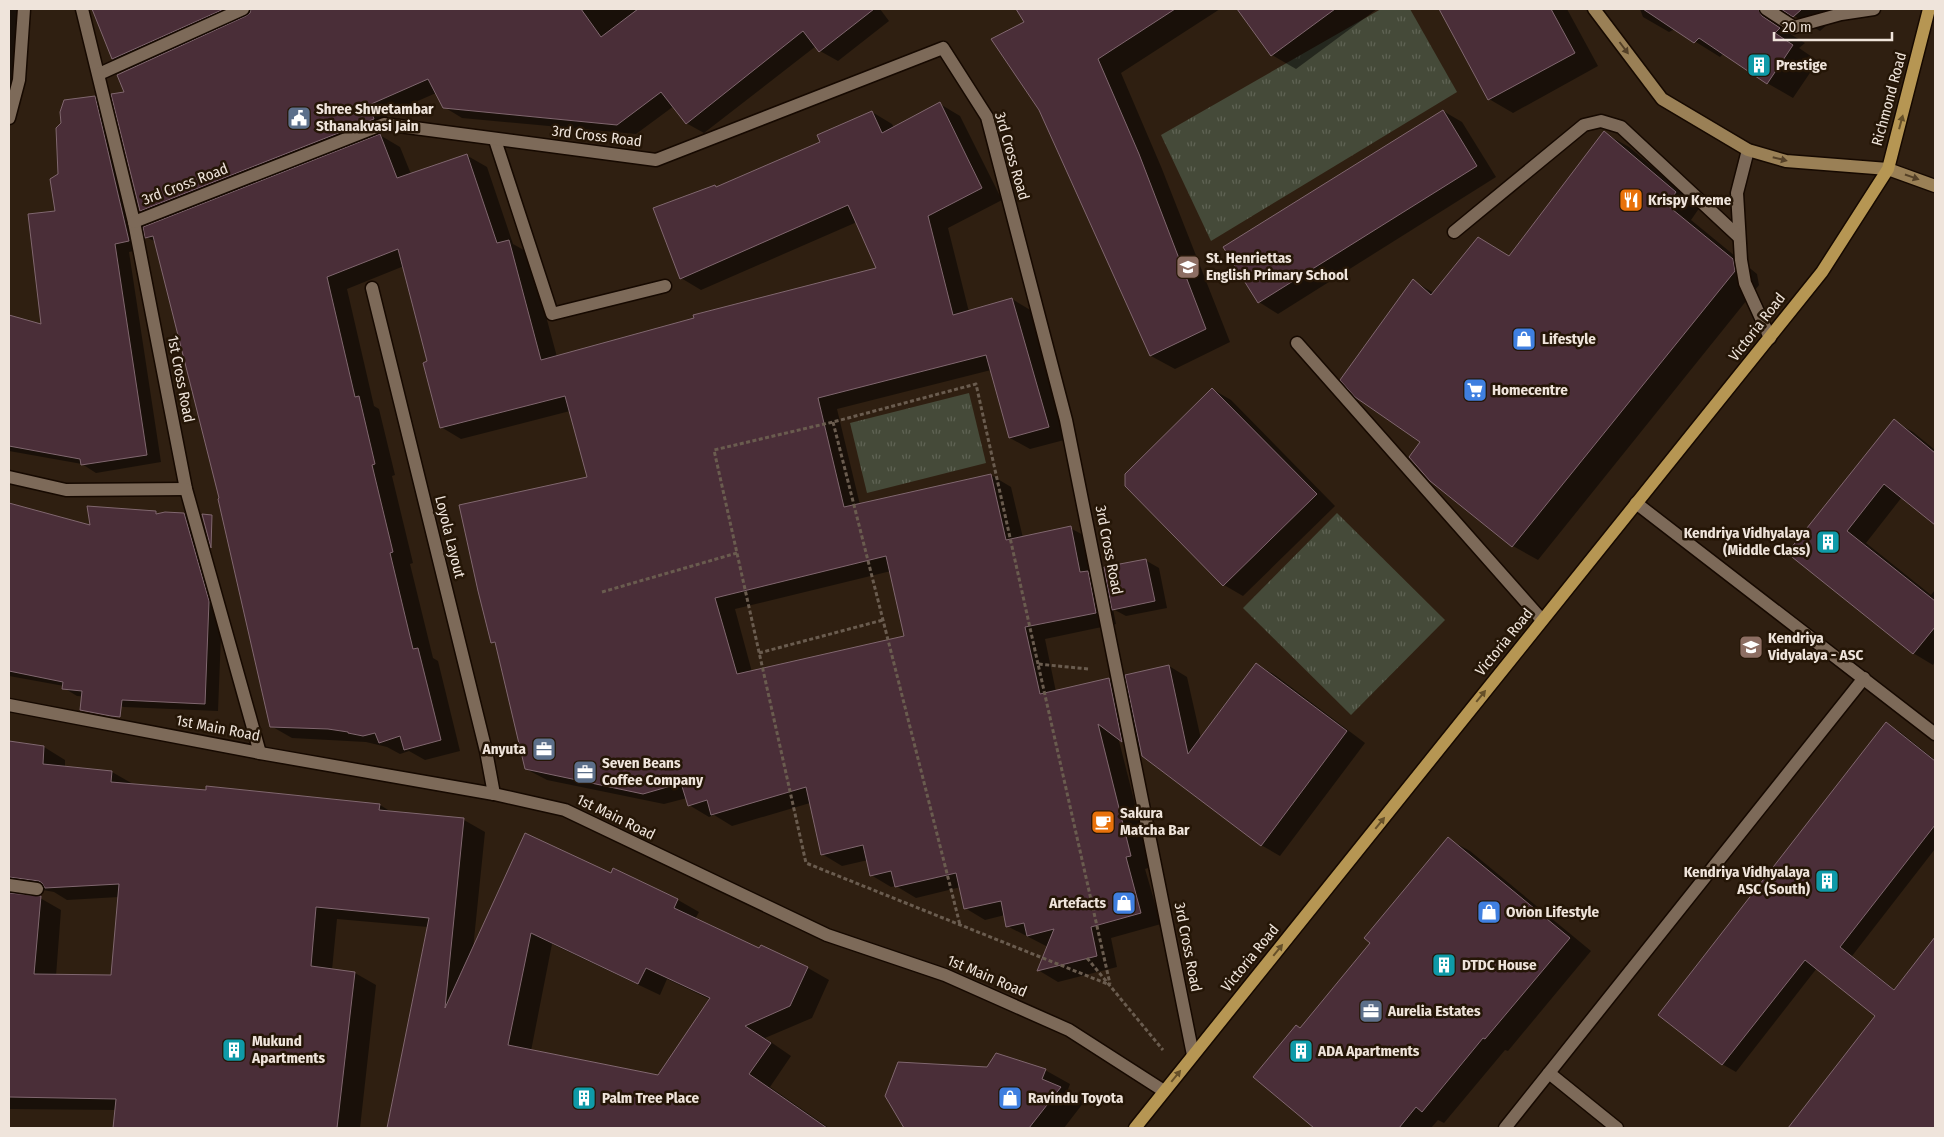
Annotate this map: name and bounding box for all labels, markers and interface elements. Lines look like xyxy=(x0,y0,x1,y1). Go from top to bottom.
scale bar xyxy=(1774,10,1892,42)
text: 20 m xyxy=(1782,18,1812,36)
one-way arrow xyxy=(1618,41,1629,54)
street label: Richmond Road xyxy=(1868,50,1910,148)
building icon: Prestige xyxy=(1746,52,1772,78)
place label: Prestige xyxy=(1776,56,1827,74)
place label: Shree Shwetambar Sthanakvasi Jain xyxy=(316,100,434,135)
public building icon: Shree Shwetambar Sthanakvasi Jain xyxy=(286,105,312,131)
street label: 3rd Cross Road xyxy=(991,110,1033,202)
one-way arrow xyxy=(1897,114,1905,129)
street label: 3rd Cross Road xyxy=(551,122,643,150)
one-way arrow xyxy=(1773,155,1788,163)
street label: 3rd Cross Road xyxy=(140,159,230,209)
one-way arrow xyxy=(1904,174,1919,181)
restaurant icon: Krispy Kreme xyxy=(1618,187,1644,213)
place label: Krispy Kreme xyxy=(1648,191,1732,209)
place label: St. Henriettas English Primary School xyxy=(1206,249,1349,284)
school or university icon: St. Henriettas English Primary School xyxy=(1175,254,1201,280)
street label: Victoria Road xyxy=(1725,289,1789,365)
shop icon: Lifestyle xyxy=(1511,326,1537,352)
place label: Lifestyle xyxy=(1542,330,1596,348)
street label: 1st Cross Road xyxy=(164,334,198,424)
supermarket icon: Homecentre xyxy=(1462,377,1488,403)
place label: Homecentre xyxy=(1492,381,1568,399)
street label: Loyola Layout xyxy=(431,494,469,580)
street label: 3rd Cross Road xyxy=(1092,504,1126,596)
place label: Kendriya Vidhyalaya (Middle Class) xyxy=(1684,524,1811,559)
building icon: Kendriya Vidhyalaya (Middle Class) xyxy=(1815,529,1841,555)
street label: Victoria Road xyxy=(1471,605,1537,679)
place label: Kendriya Vidyalaya - ASC xyxy=(1767,629,1863,664)
school or university icon: Kendriya Vidyalaya - ASC xyxy=(1738,634,1764,660)
one-way arrow xyxy=(1476,690,1487,703)
street label: 1st Main Road xyxy=(175,711,261,745)
office icon: Anyuta xyxy=(531,736,557,762)
place label: Anyuta xyxy=(482,740,527,758)
place label: Seven Beans Coffee Company xyxy=(602,754,704,789)
office icon: Seven Beans Coffee Company xyxy=(572,759,598,785)
street label: 1st Main Road xyxy=(574,790,658,844)
place label: Sakura Matcha Bar xyxy=(1120,804,1190,839)
cafe icon: Sakura Matcha Bar xyxy=(1090,809,1116,835)
one-way arrow xyxy=(1374,817,1385,830)
place label: Kendriya Vidhyalaya ASC (South) xyxy=(1684,863,1811,898)
building icon: Kendriya Vidhyalaya ASC (South) xyxy=(1814,868,1840,894)
shop icon: Artefacts xyxy=(1111,890,1137,916)
place label: Artefacts xyxy=(1048,894,1106,912)
shop icon: Ovion Lifestyle xyxy=(1476,899,1502,925)
street label: 3rd Cross Road xyxy=(1171,901,1205,993)
place label: Ovion Lifestyle xyxy=(1506,903,1600,921)
street label: Victoria Road xyxy=(1217,921,1283,995)
one-way arrow xyxy=(1272,944,1283,957)
street label: 1st Main Road xyxy=(944,951,1030,1001)
building icon: DTDC House xyxy=(1431,952,1457,978)
place label: DTDC House xyxy=(1462,956,1537,974)
office icon: Aurelia Estates xyxy=(1358,998,1384,1024)
place label: Aurelia Estates xyxy=(1387,1002,1481,1020)
place label: Mukund Apartments xyxy=(251,1032,326,1067)
building icon: Mukund Apartments xyxy=(221,1037,247,1063)
building icon: ADA Apartments xyxy=(1288,1038,1314,1064)
place label: ADA Apartments xyxy=(1317,1042,1420,1060)
one-way arrow xyxy=(1171,1070,1181,1083)
building icon: Palm Tree Place xyxy=(571,1085,597,1111)
shop icon: Ravindu Toyota xyxy=(997,1085,1023,1111)
place label: Palm Tree Place xyxy=(602,1089,699,1107)
place label: Ravindu Toyota xyxy=(1028,1089,1124,1107)

